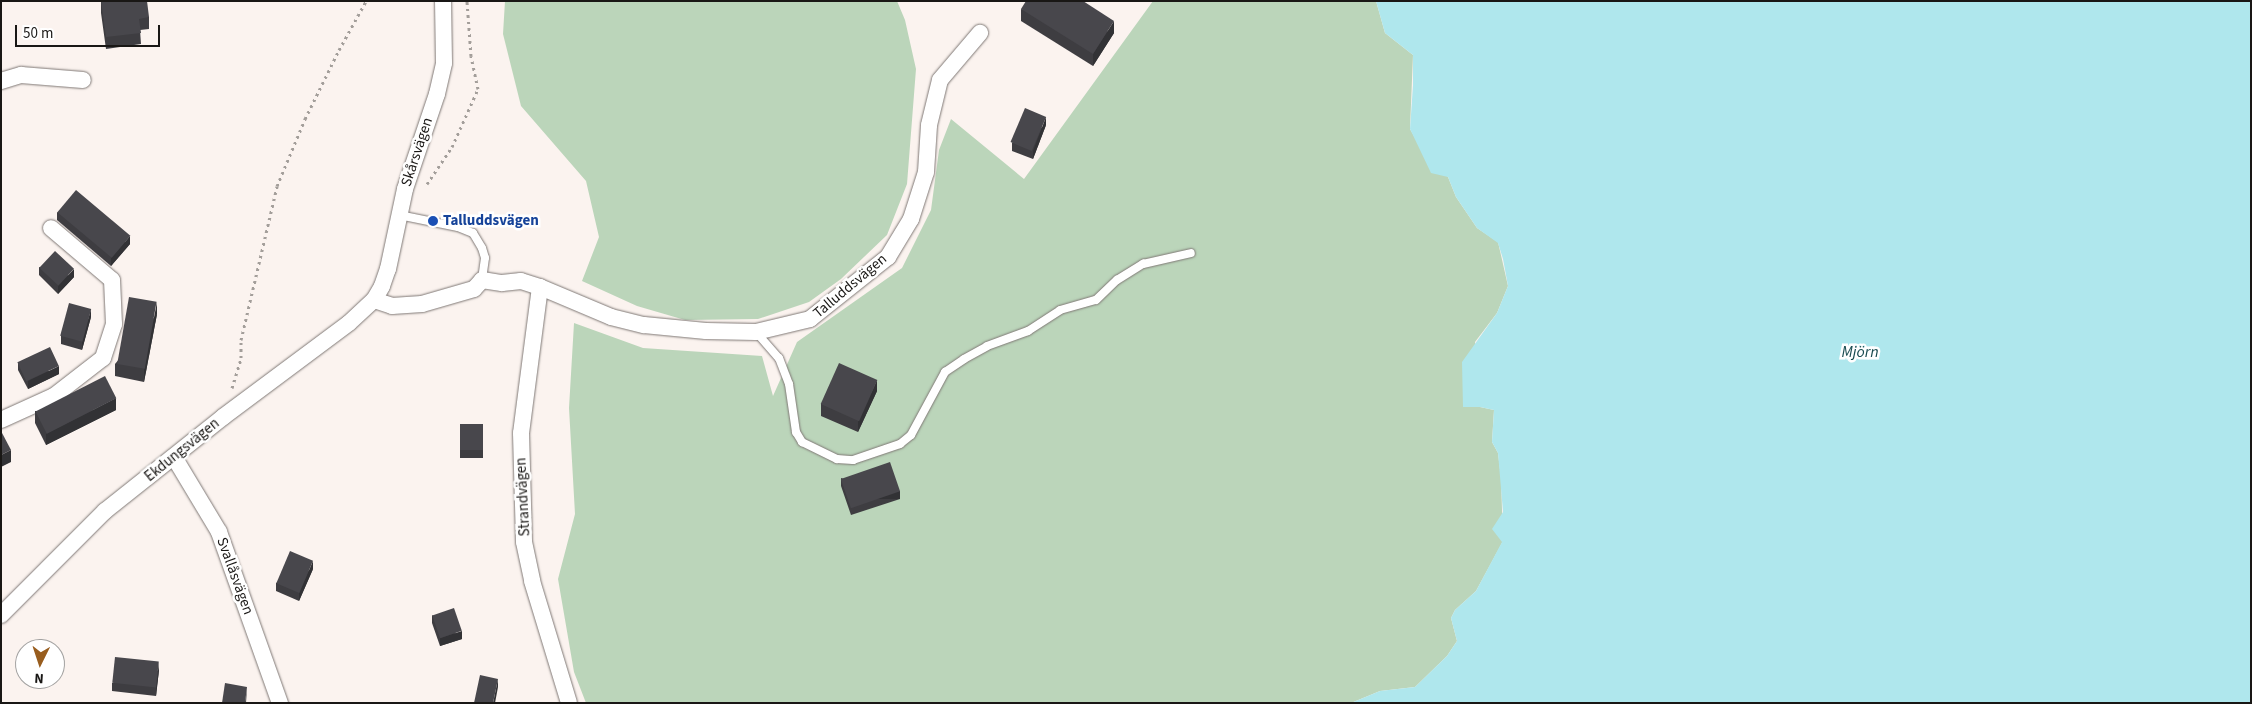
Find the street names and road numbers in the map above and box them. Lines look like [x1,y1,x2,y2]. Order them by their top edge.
street label: Skårsvägen [397,115,437,189]
street label: Talluddsvägen [810,250,890,322]
street label: Ekdungsvägen [141,414,223,486]
street label: Strandvägen [512,457,534,537]
street label: Svallåsvägen [213,535,257,617]

